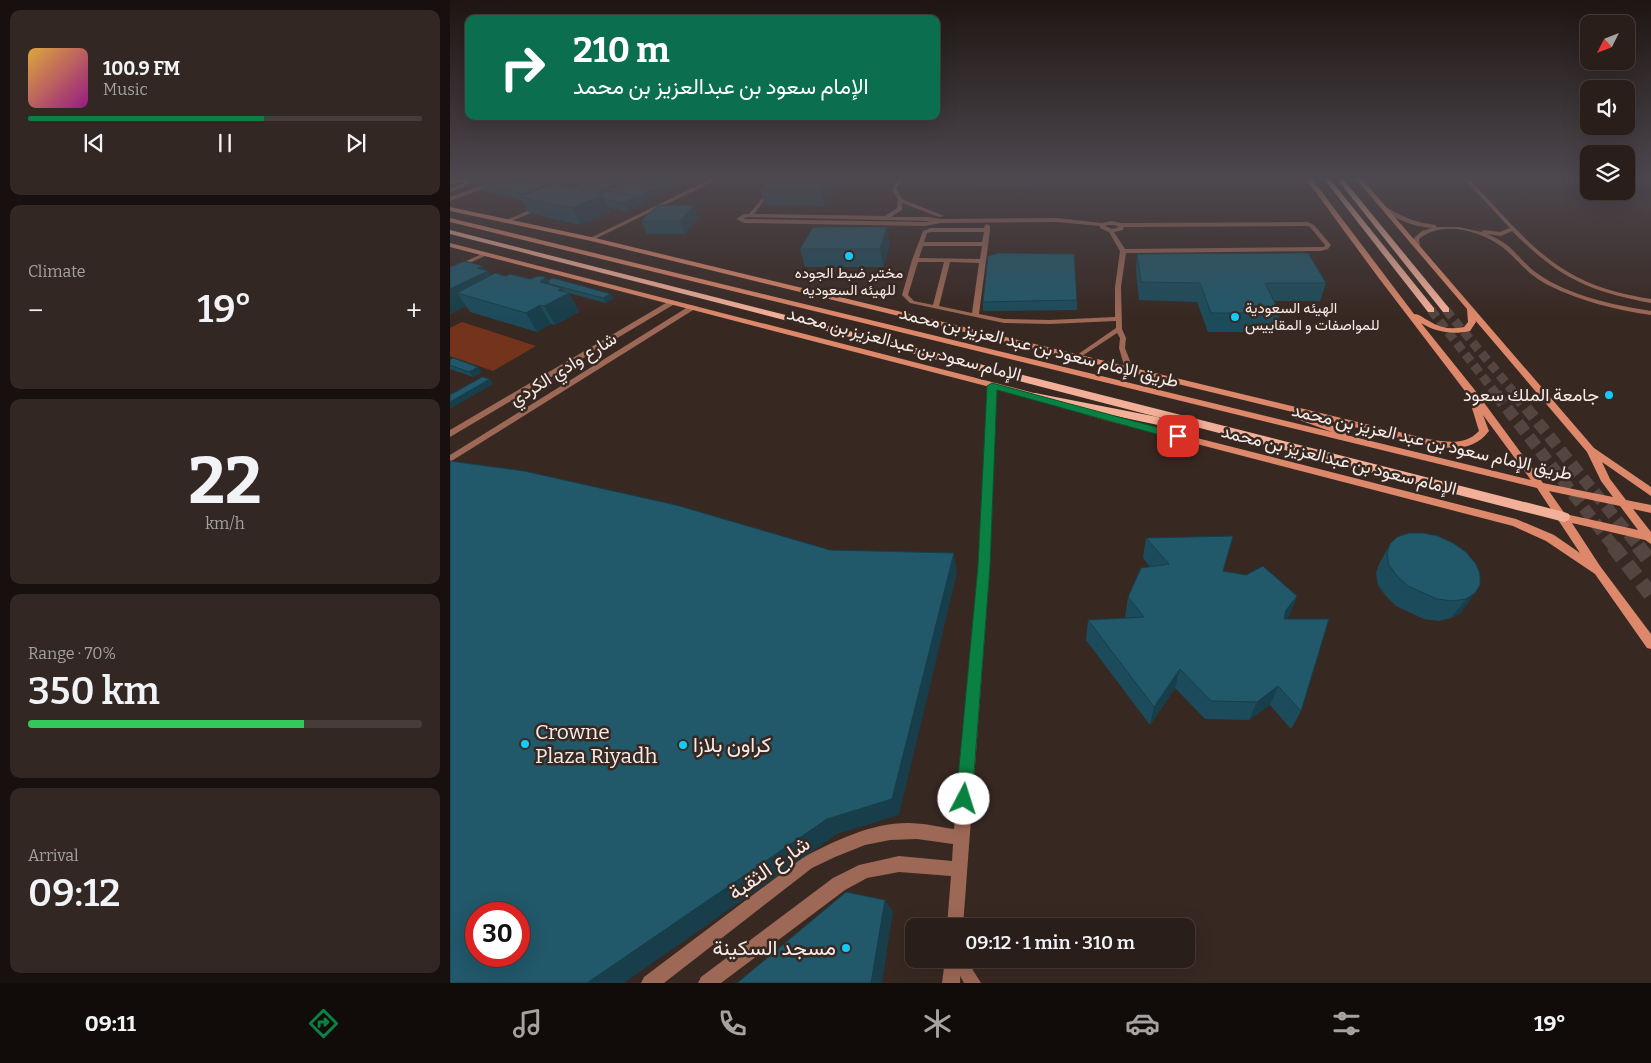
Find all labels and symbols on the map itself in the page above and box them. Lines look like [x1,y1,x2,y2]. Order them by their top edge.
north arrow [1580,15,1635,70]
marker: مختبر ضبط الجوده للهيئه السعوديه [843,250,855,262]
place label: مختبر ضبط الجوده للهيئه السعوديه [795,264,903,299]
place label: الهيئه السعودية للمواصفات و المقاييس [1245,299,1380,335]
street label: الإمام سعود بن عبدالعزيز بن محمد [784,302,1024,387]
street label: طريق الإمام سعود بن عبد العزيز بن محمد [897,302,1181,393]
marker: الهيئه السعودية للمواصفات و المقاييس [1229,311,1241,323]
street label: شارع وادي الكردي [505,327,623,414]
place label: جامعة الملك سعود [1463,384,1599,406]
marker: جامعة الملك سعود [1603,389,1615,401]
street label: طريق الإمام سعود بن عبد العزيز بن محمد [1289,399,1574,486]
pin [1157,415,1199,457]
street label: الإمام سعود بن عبدالعزيز بن محمد [1219,420,1459,501]
place label: Crowne Plaza Riyadh [535,719,657,769]
place label: كراون بلازا [693,732,771,758]
marker: Crowne Plaza Riyadh [519,738,531,750]
marker: كراون بلازا [677,739,689,751]
position arrow [937,772,989,824]
street label: شارع الثقبة [723,830,816,906]
speed limit sign: 30 [465,902,530,967]
place label: مسجد السكينة [712,935,836,961]
marker: مسجد السكينة [840,942,852,954]

